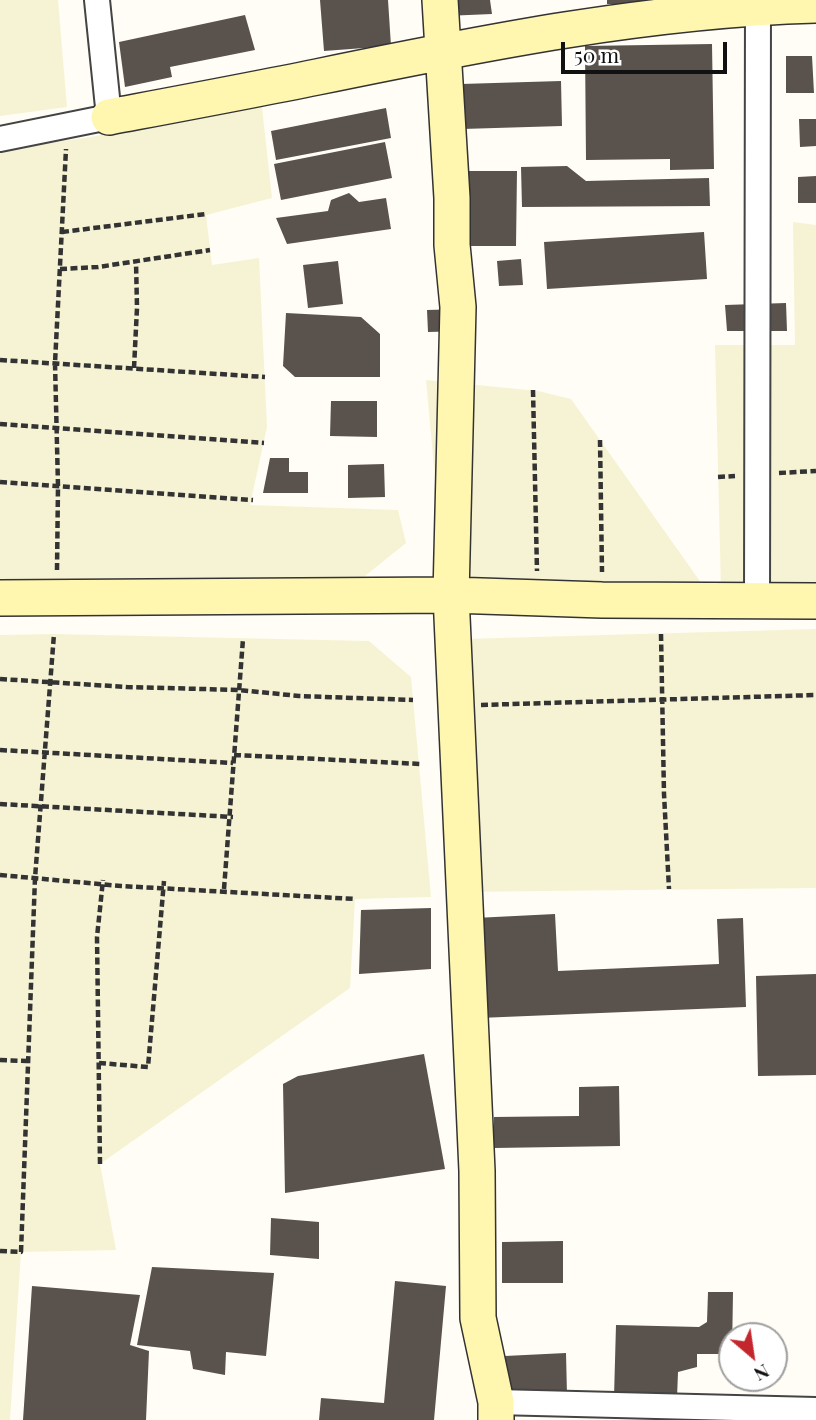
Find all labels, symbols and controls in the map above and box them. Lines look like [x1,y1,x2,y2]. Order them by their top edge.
scale bar [564,28,730,72]
text: 50 m [574,40,619,68]
north arrow [718,1322,788,1392]
text: N [750,1359,775,1388]

